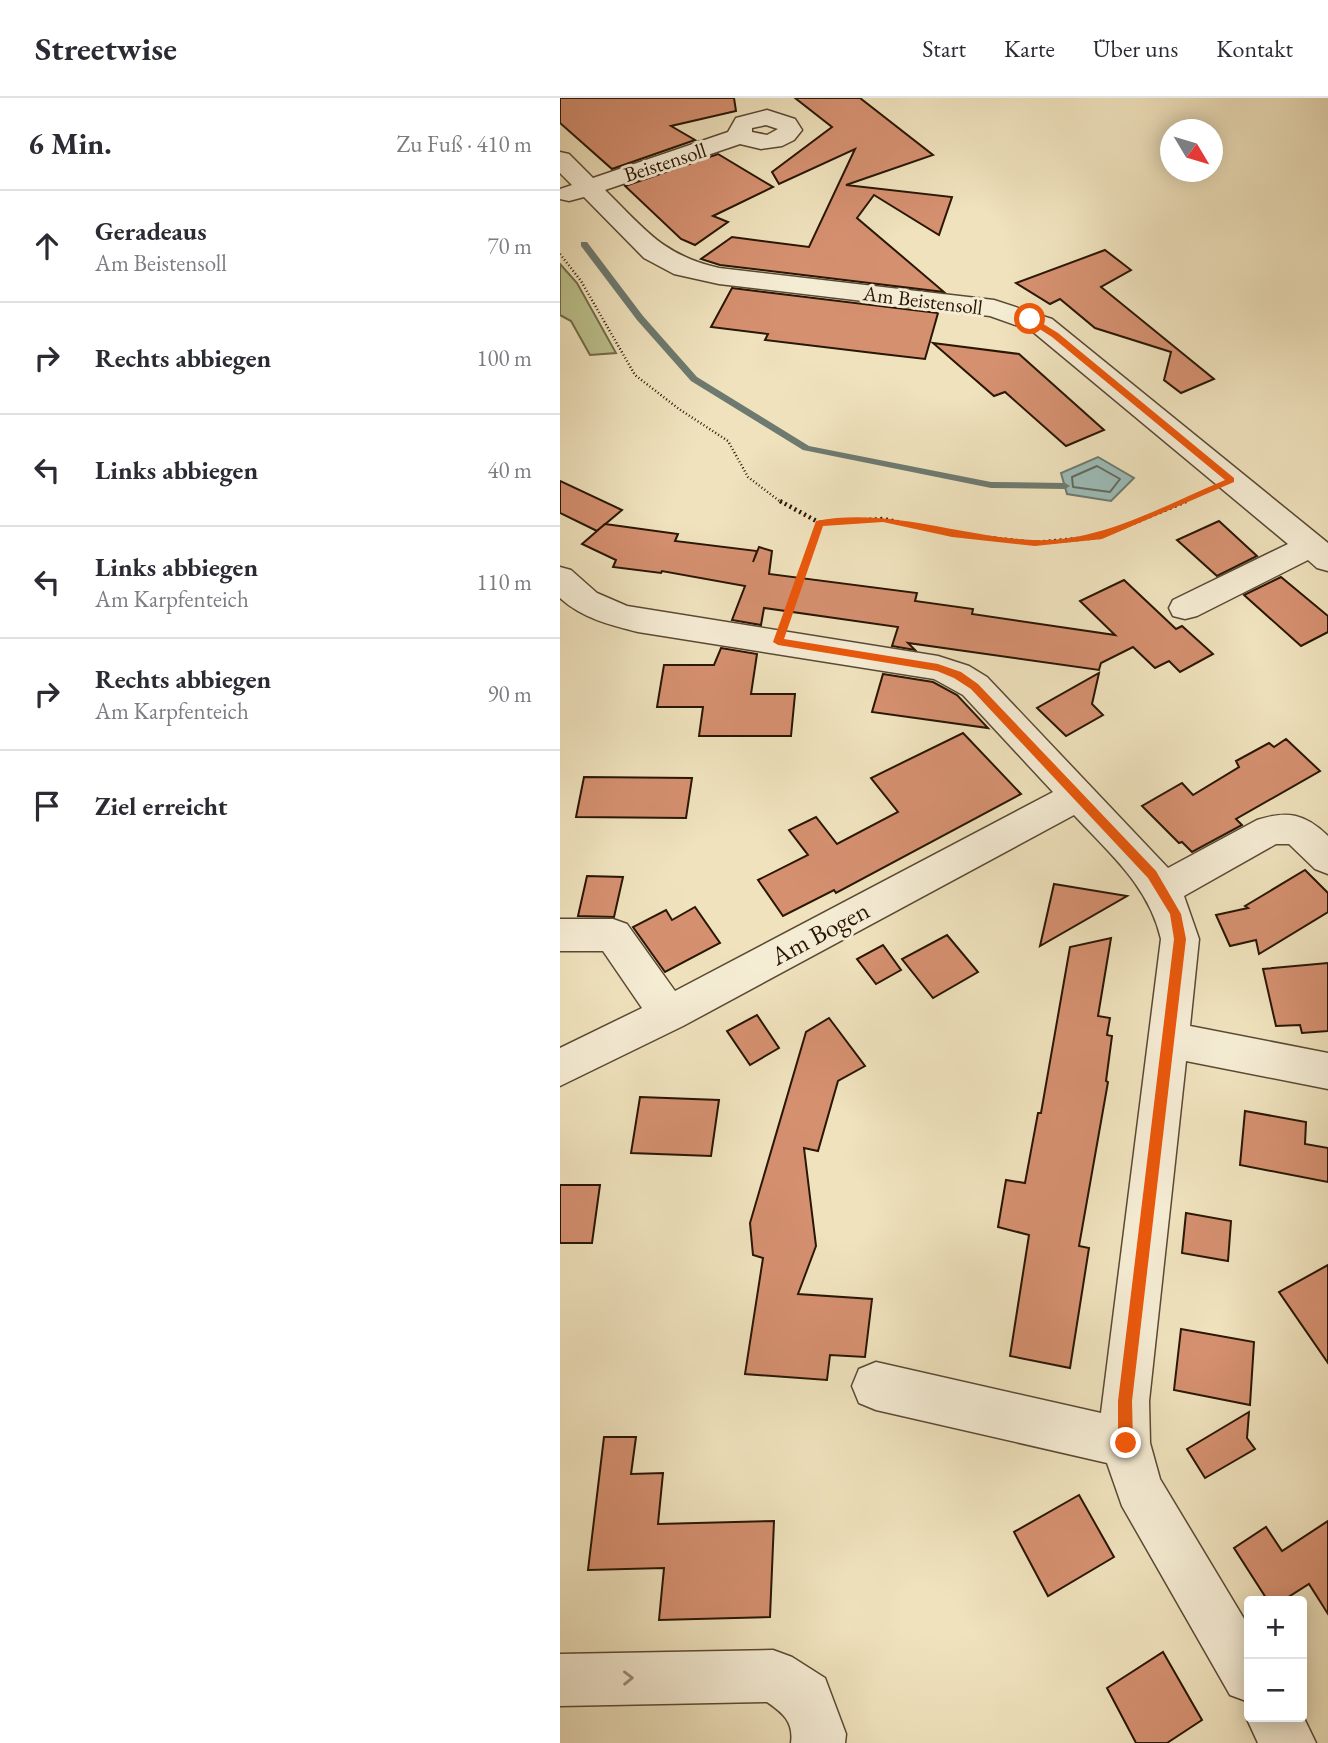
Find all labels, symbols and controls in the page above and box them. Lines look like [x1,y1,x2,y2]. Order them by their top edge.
text: Streetwise [35,27,177,70]
text: Start [922,33,966,64]
text: Karte [1004,33,1055,64]
text: Über uns [1093,33,1178,64]
text: Kontakt [1216,33,1293,64]
north arrow [1160,119,1223,182]
text: 6 Min. [28,124,112,163]
text: Zu Fuß · 410 m [397,129,532,159]
street label: Beistensoll [620,136,710,188]
text: Geradeaus [95,214,207,248]
icon: ahead [28,227,66,265]
text: 70 m [487,231,532,261]
text: Am Beistensoll [95,248,227,278]
street label: Am Beistensoll [861,279,984,321]
route start [1014,303,1045,334]
icon: right [28,339,66,377]
text: Rechts abbiegen [95,341,271,375]
text: 100 m [476,343,532,373]
icon: left [28,451,66,489]
text: Links abbiegen [95,453,258,487]
text: 40 m [487,455,532,485]
text: Links abbiegen [95,550,258,584]
icon: left [28,563,66,601]
text: 110 m [476,567,532,597]
text: Am Karpfenteich [95,584,249,614]
text: Rechts abbiegen [95,662,271,696]
icon: right [28,675,66,713]
text: 90 m [487,679,532,709]
text: Am Karpfenteich [95,696,249,726]
icon: arrive [28,787,66,825]
text: Ziel erreicht [95,789,227,823]
street label: Am Bogen [764,893,875,974]
route end [1110,1427,1141,1458]
map controls [1244,1596,1307,1722]
button: + [1244,1596,1307,1659]
button: − [1244,1659,1307,1722]
one-way arrow [623,1671,634,1686]

